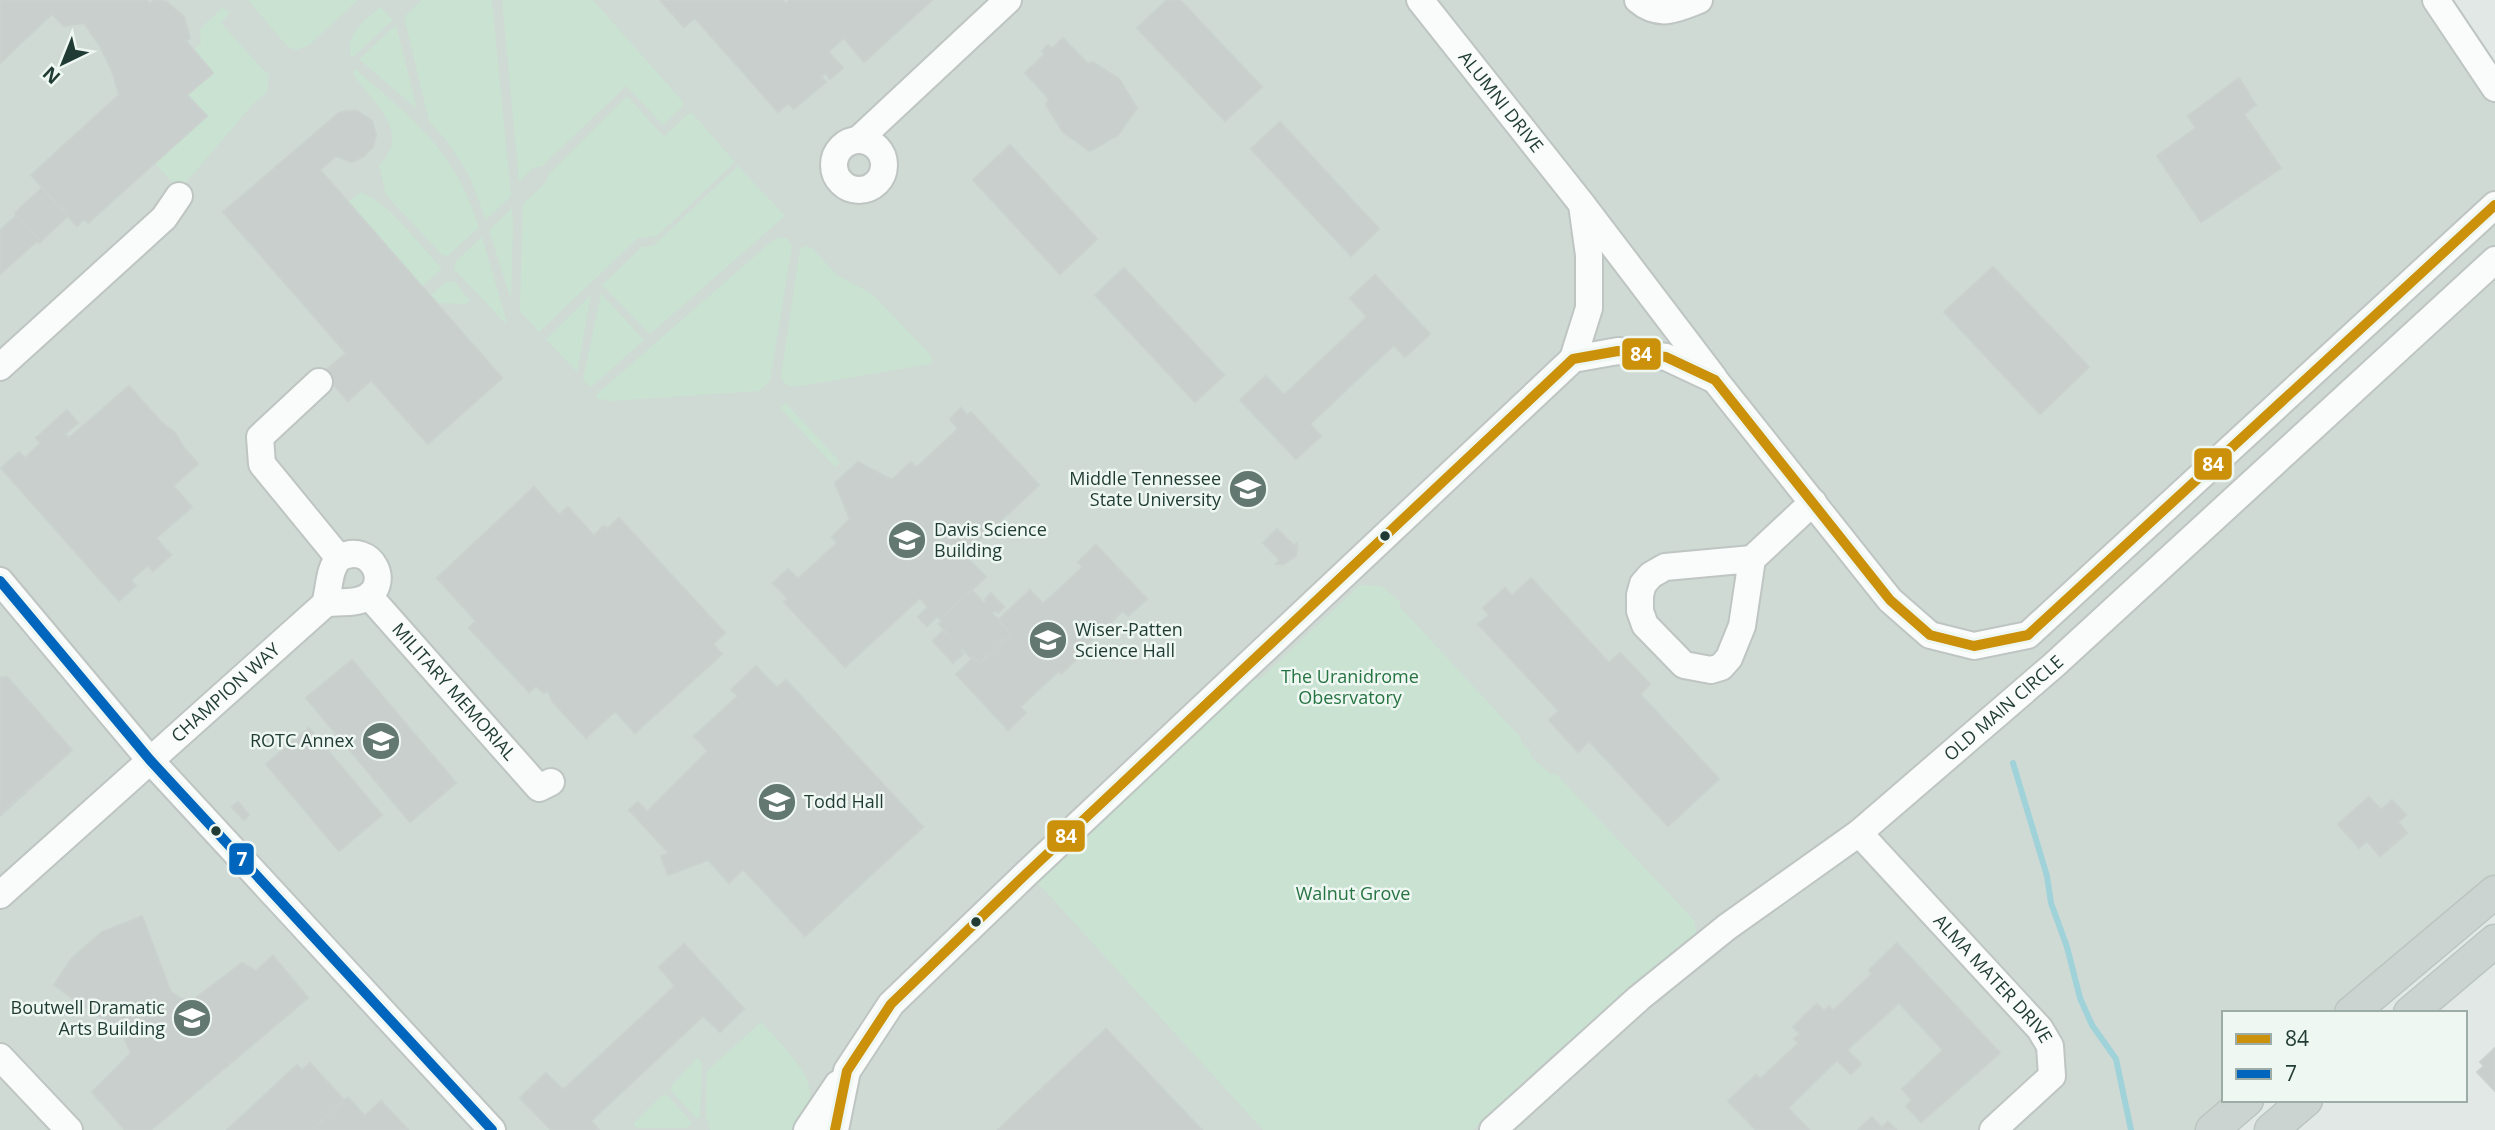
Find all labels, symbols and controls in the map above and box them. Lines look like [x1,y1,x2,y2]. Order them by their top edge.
north arrow [28,28,98,98]
street label: ALUMNI DRIVE [1454,45,1549,157]
text: N [37,61,66,90]
line badge: 84 [1621,337,1662,371]
text: 84 [1630,341,1652,367]
line badge: 84 [2193,447,2233,481]
text: 84 [2202,451,2224,477]
place label: Middle Tennessee State University [1069,466,1222,511]
school or university icon: Middle Tennessee State University [1227,468,1269,510]
place label: Davis Science Building [934,517,1047,562]
school or university icon: Davis Science Building [886,519,928,561]
unlabelled marker [1378,529,1392,543]
street label: MILITARY MEMORIAL [387,617,522,765]
place label: Wiser-Patten Science Hall [1075,617,1183,662]
school or university icon: Wiser-Patten Science Hall [1027,619,1069,661]
street label: CHAMPION WAY [165,636,285,747]
street label: OLD MAIN CIRCLE [1938,649,2068,766]
park label: The Uranidrome Obesrvatory [1281,664,1419,709]
school or university icon: ROTC Annex [360,720,402,762]
place label: ROTC Annex [250,728,355,752]
school or university icon: Todd Hall [756,781,798,823]
place label: Todd Hall [804,789,884,813]
line badge: 84 [1046,819,1086,853]
text: 84 [1055,823,1077,849]
unlabelled marker [209,824,223,838]
line badge: 7 [228,842,255,876]
text: 7 [237,846,248,872]
park label: Walnut Grove [1296,881,1410,905]
street label: ALMA MATER DRIVE [1929,909,2059,1047]
unlabelled marker [969,915,983,929]
place label: Boutwell Dramatic Arts Building [11,995,165,1040]
school or university icon: Boutwell Dramatic Arts Building [171,997,213,1039]
legend [2222,1011,2467,1102]
text: 84 [2285,1024,2309,1052]
text: 7 [2285,1059,2297,1087]

